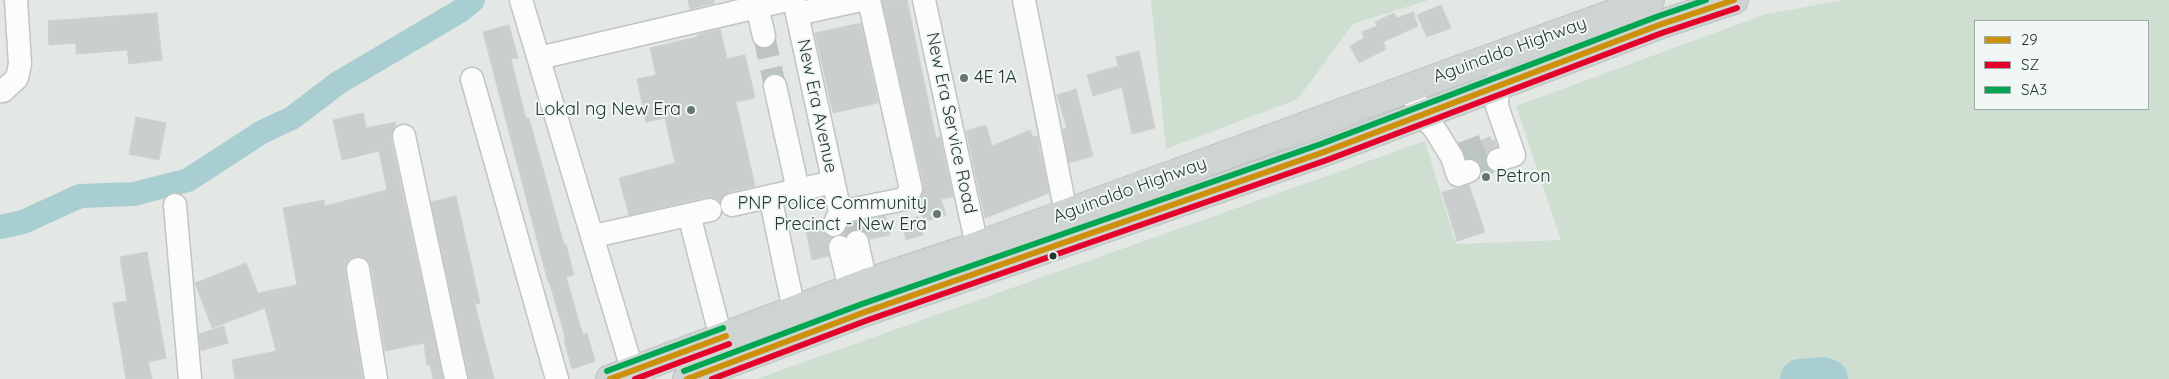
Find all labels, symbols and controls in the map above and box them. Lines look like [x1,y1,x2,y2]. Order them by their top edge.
street label: Aguinaldo Highway [1430,12,1590,88]
legend [1974,20,2149,110]
street label: New Era Service Road [921,30,981,216]
text: 29 [2021,30,2038,49]
street label: New Era Avenue [792,37,842,175]
text: SZ [2021,55,2039,74]
place label: 4E 1A [974,67,1017,89]
marker: 4E 1A [958,72,970,84]
text: SA3 [2021,80,2047,99]
place label: Lokal ng New Era [535,99,681,121]
marker: Lokal ng New Era [685,104,697,116]
street label: Aguinaldo Highway [1050,152,1210,228]
place label: Petron [1496,166,1551,188]
marker: Petron [1480,171,1492,183]
place label: PNP Police Community Precinct - New Era [737,193,927,235]
marker: PNP Police Community Precinct - New Era [931,208,943,220]
unlabelled marker [1048,251,1058,261]

